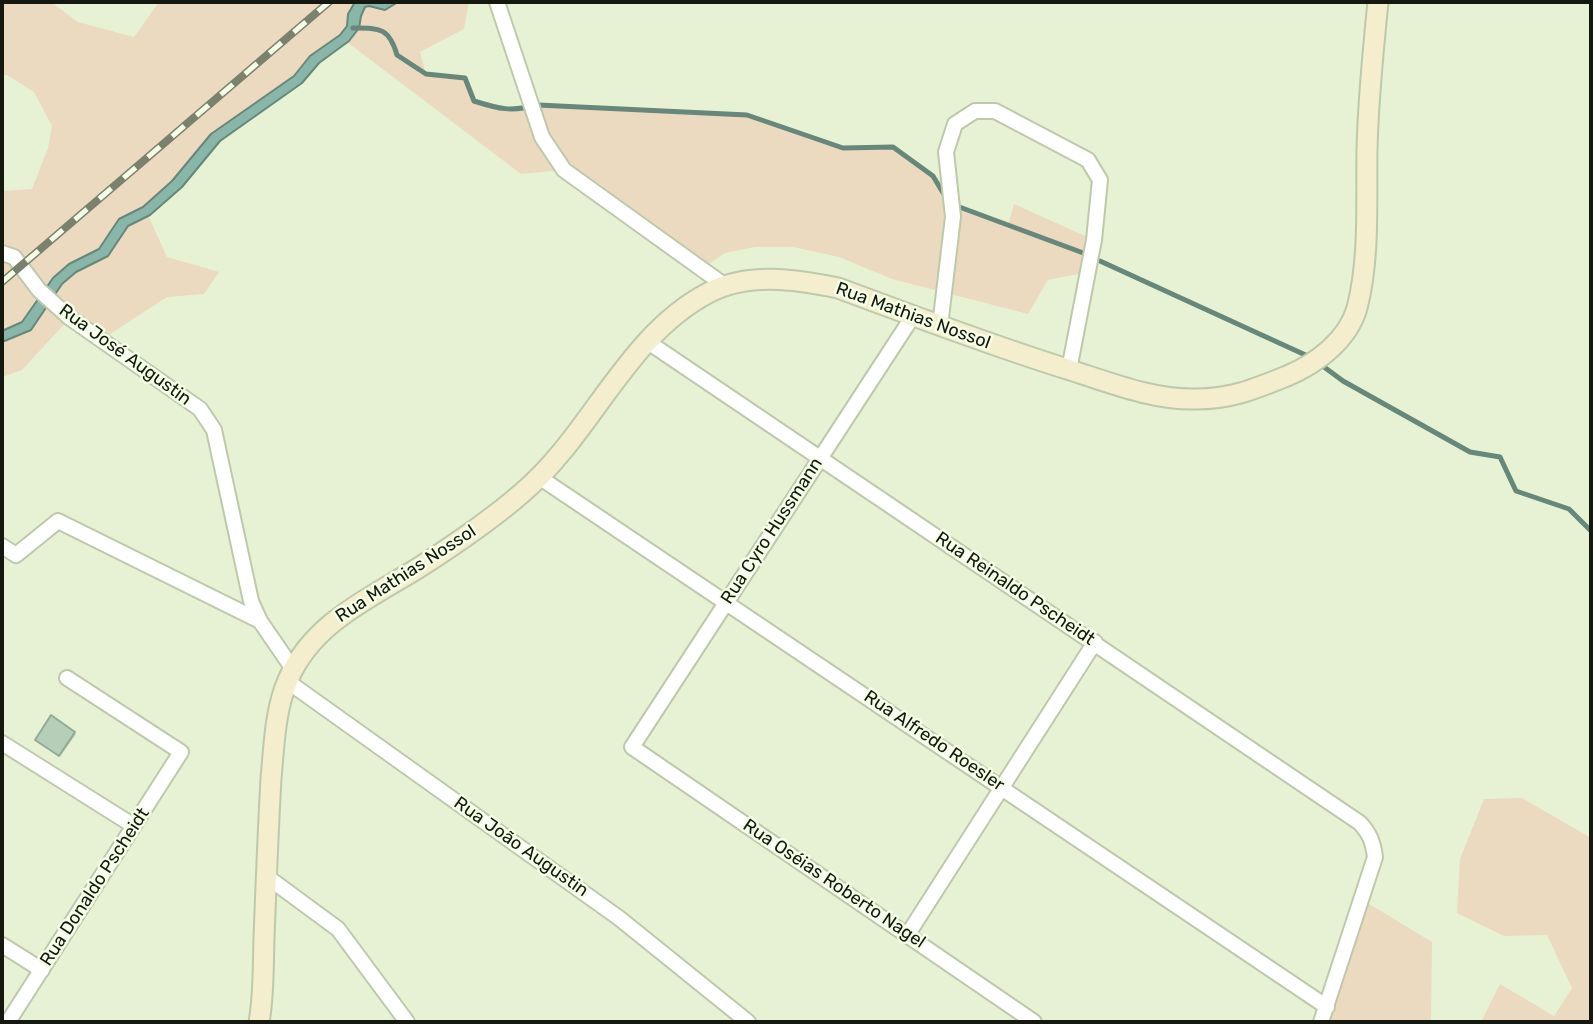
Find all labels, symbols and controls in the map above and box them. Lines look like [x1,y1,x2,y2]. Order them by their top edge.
street label: Rua Mathias Nossol [833,278,993,354]
street label: Rua José Augustin [55,300,195,410]
street label: Rua Cyro Hussmann [717,454,827,608]
street label: Rua Mathias Nossol [332,521,480,627]
street label: Rua Reinaldo Pscheidt [931,528,1099,650]
street label: Rua Alfredo Roesler [860,686,1008,796]
street label: Rua João Augustin [450,792,592,902]
street label: Rua Donaldo Pscheidt [36,804,154,970]
street label: Rua Oséias Roberto Nagel [739,815,929,953]

